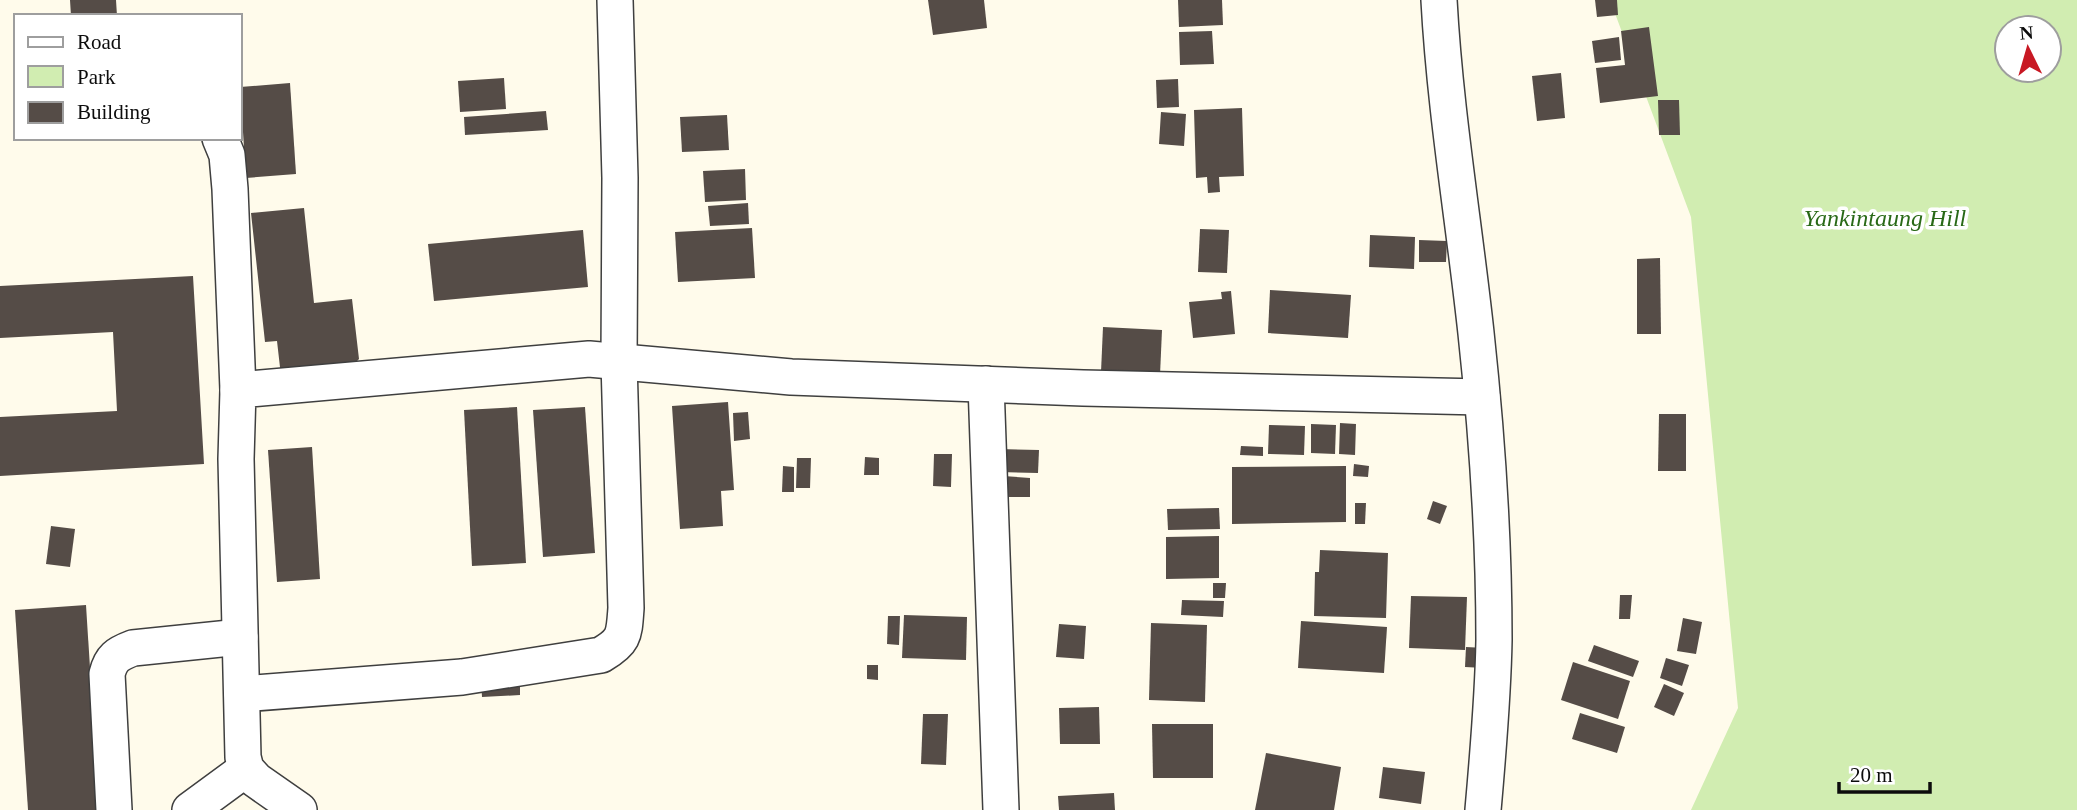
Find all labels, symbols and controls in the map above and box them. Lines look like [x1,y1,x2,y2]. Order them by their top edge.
legend [14,14,242,140]
north arrow [1993,14,2063,84]
text: N [2019,21,2035,44]
text: Road [77,30,122,54]
text: Park [77,65,116,89]
text: Building [77,100,151,124]
park label: Yankintaung Hill [1804,205,1967,231]
scale bar [1839,750,1930,794]
text: 20 m [1850,763,1893,787]

